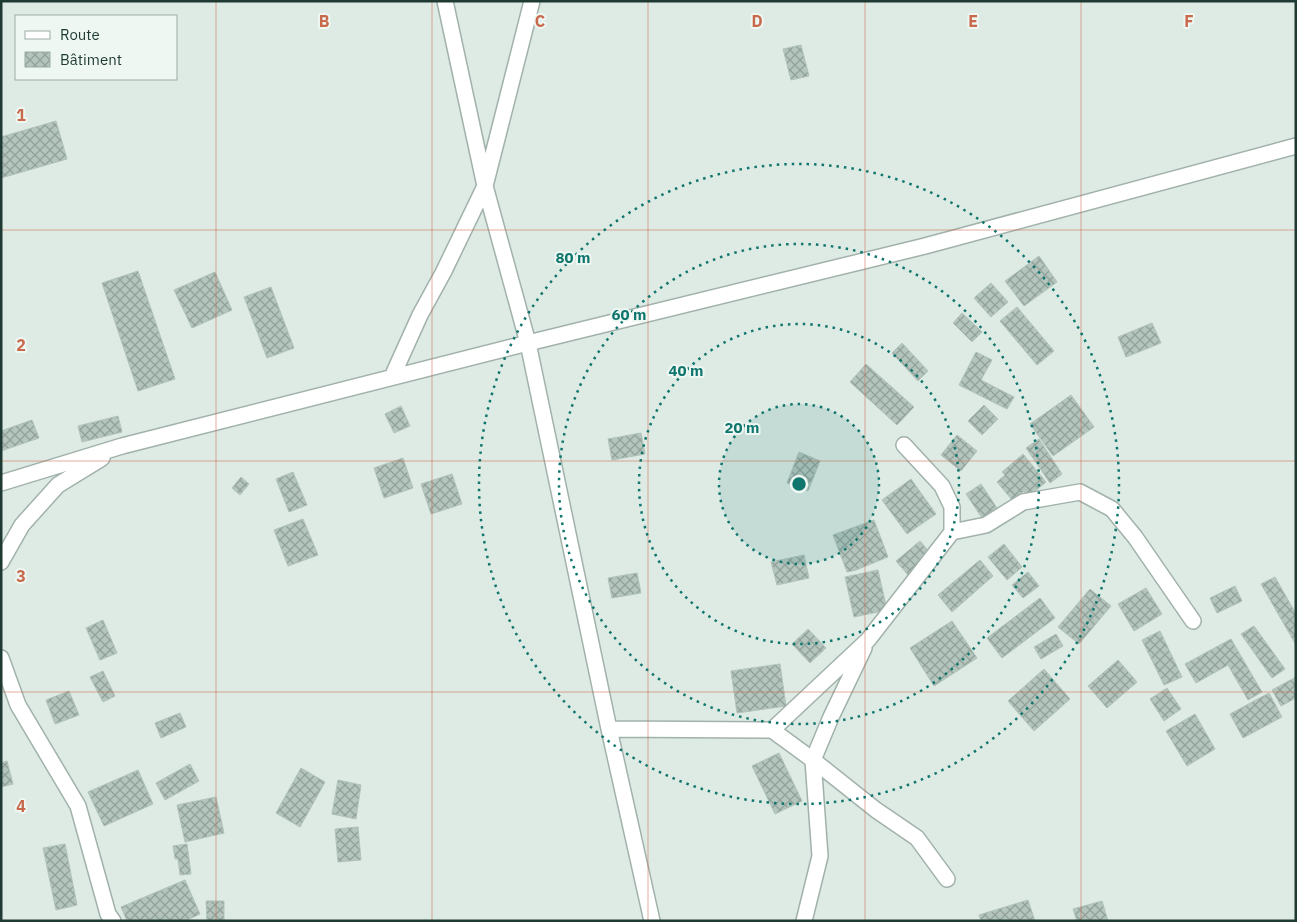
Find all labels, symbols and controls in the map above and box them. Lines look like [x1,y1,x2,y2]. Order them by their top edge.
text: B [319,11,330,31]
text: C [535,11,545,31]
text: D [751,11,763,31]
text: E [968,11,978,31]
text: F [1184,11,1194,31]
legend [15,15,178,80]
text: Route [60,25,100,44]
text: Bâtiment [60,50,122,69]
text: 1 [16,105,26,125]
text: 80 m [556,248,590,267]
text: 60 m [612,305,646,324]
text: 2 [16,335,26,355]
text: 40 m [669,361,703,380]
text: 20 m [725,418,759,437]
centre of rings [790,475,808,493]
text: 3 [16,566,26,586]
text: 4 [16,796,26,816]

